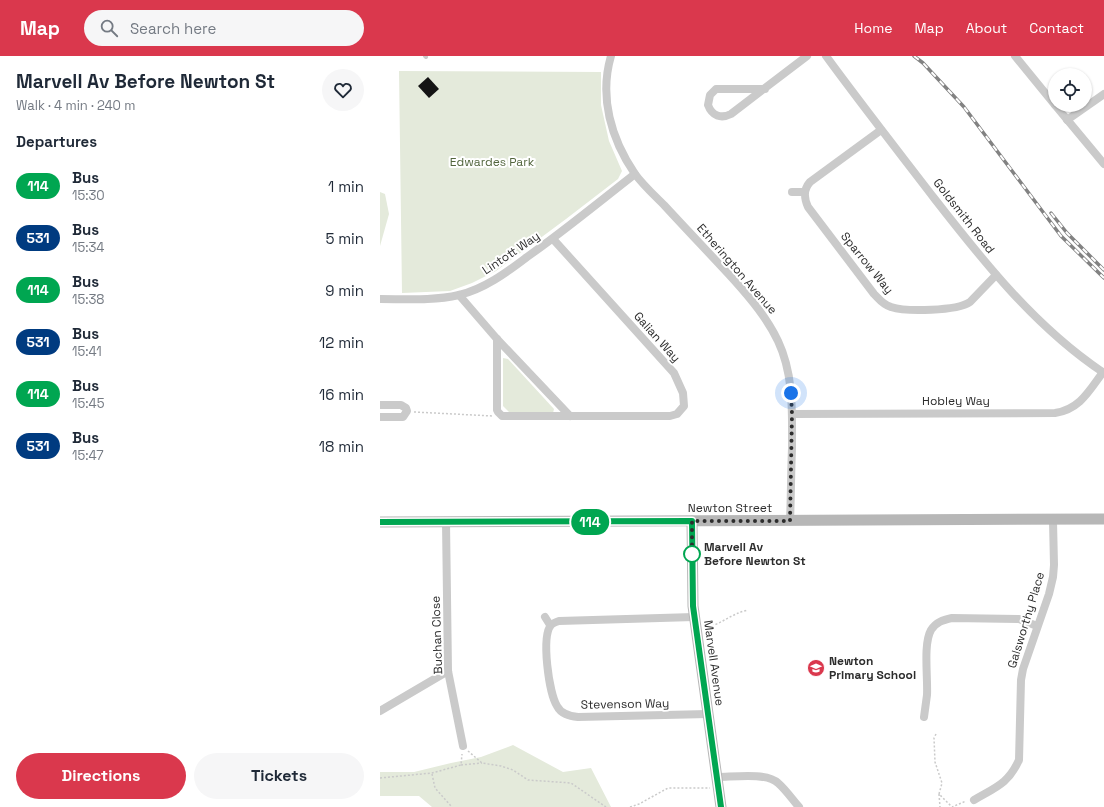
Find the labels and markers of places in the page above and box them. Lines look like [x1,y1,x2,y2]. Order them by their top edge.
place label: Marvell Av Before Newton St [704,539,806,569]
marker: Marvell Av Before Newton St [683,545,701,563]
place label: Newton Primary School [829,653,916,683]
school or university icon: Newton Primary School [806,658,826,678]

